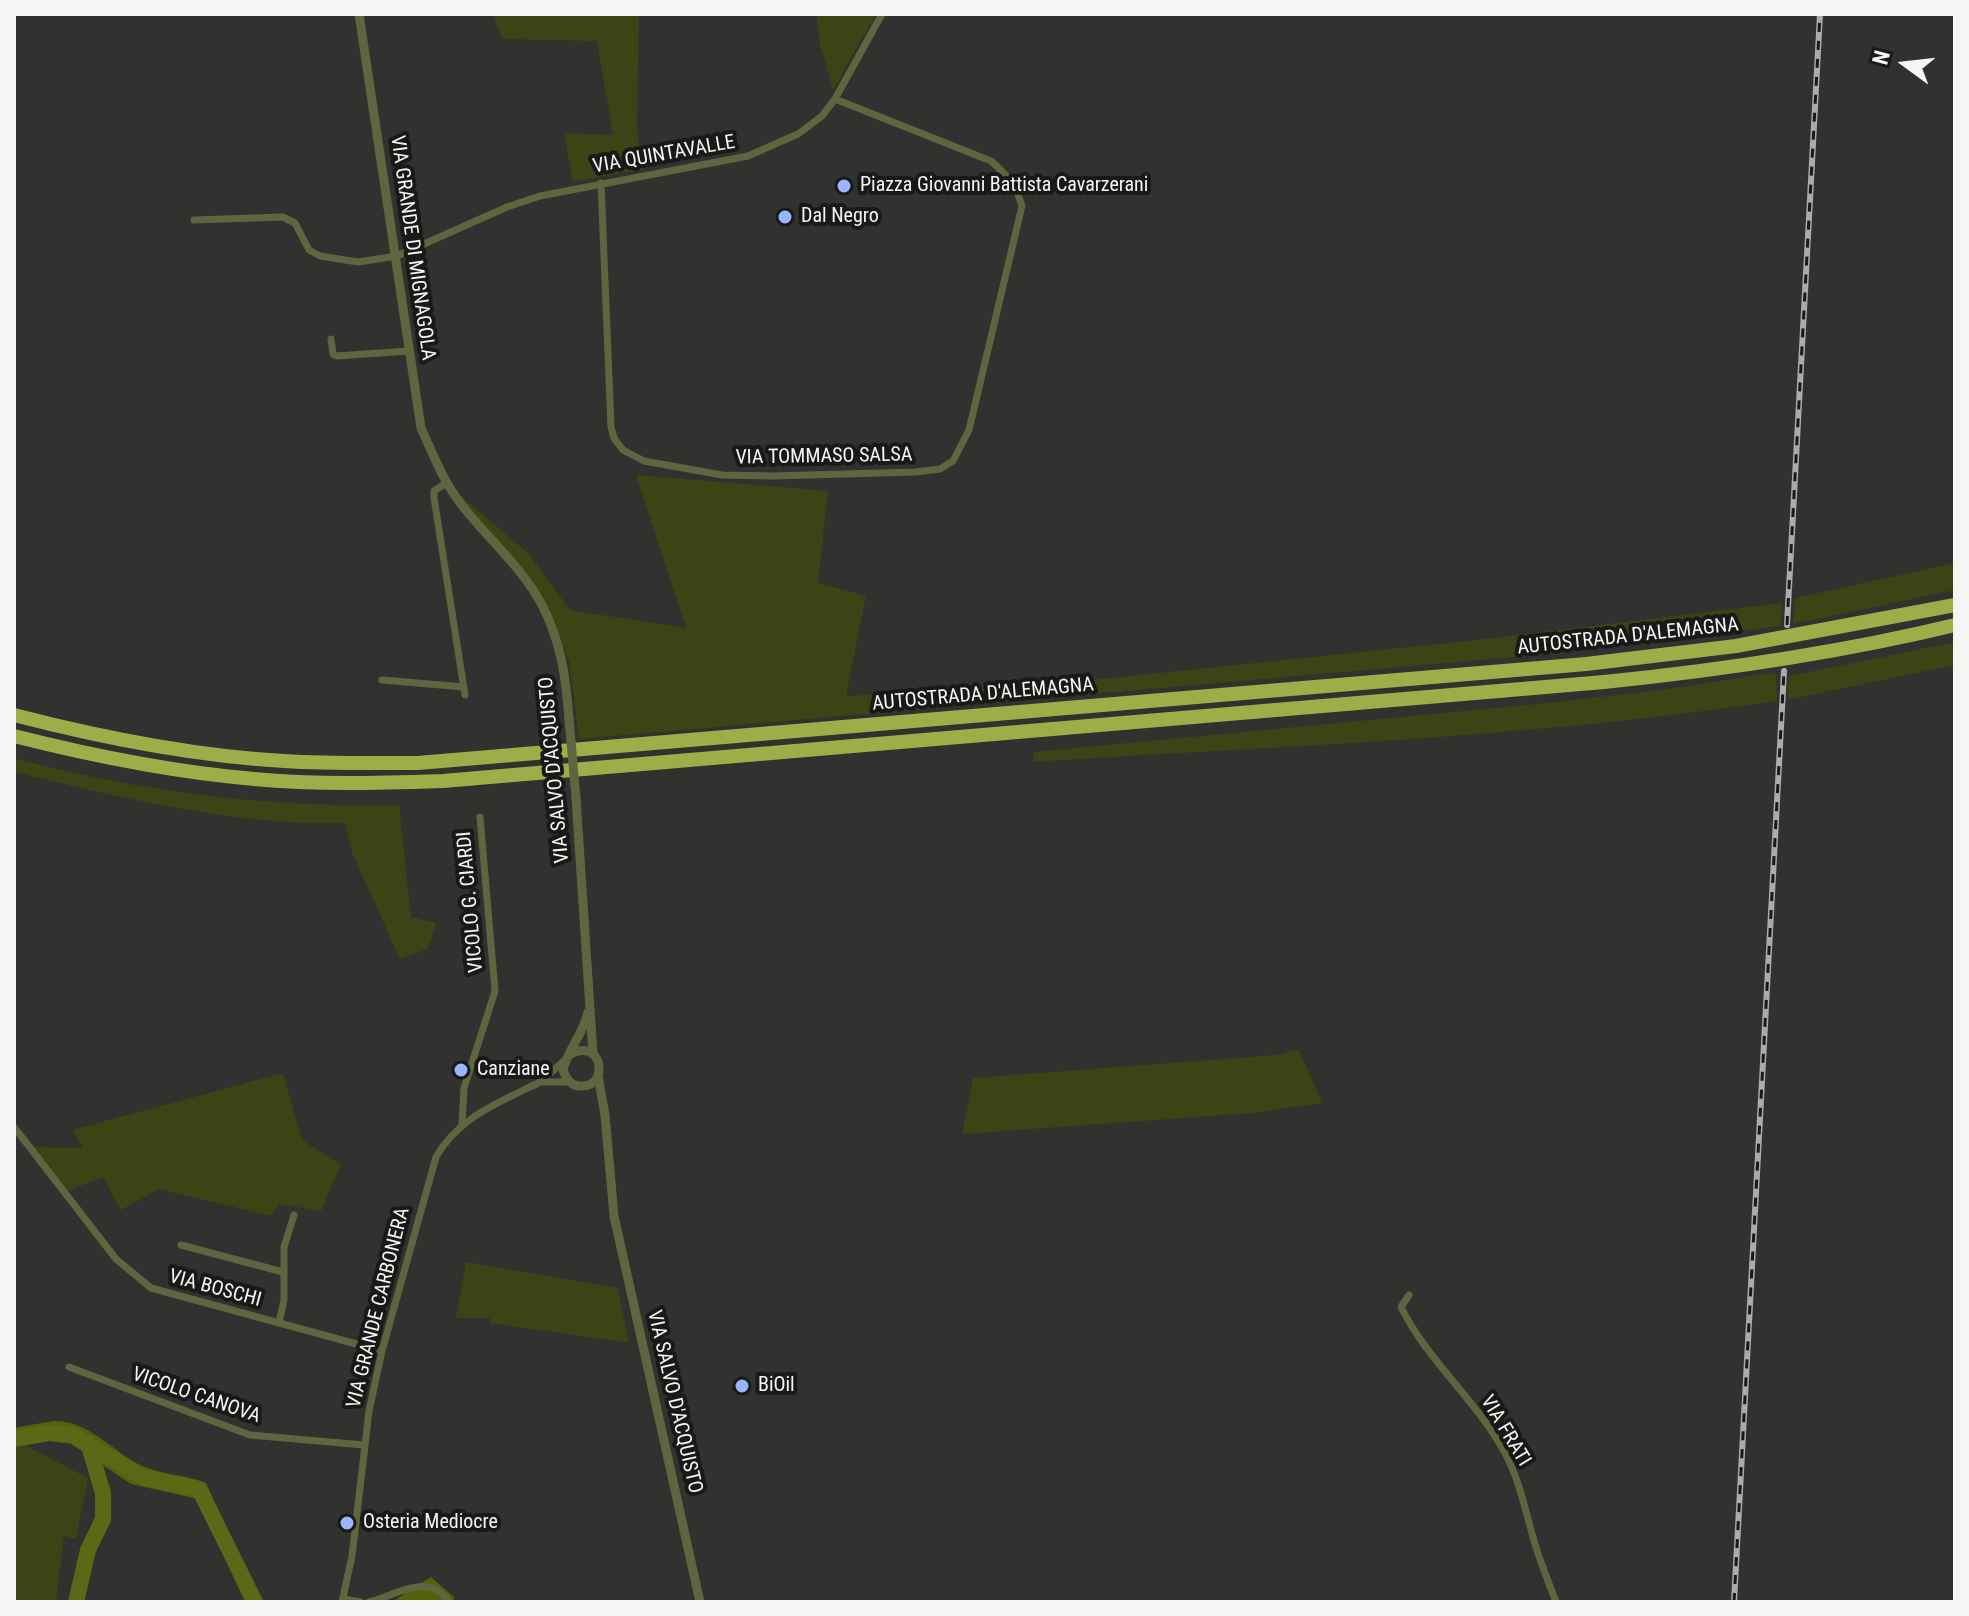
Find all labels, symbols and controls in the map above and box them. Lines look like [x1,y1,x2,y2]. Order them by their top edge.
north arrow [1865,24,1945,104]
text: N [1868,48,1895,67]
street label: VIA QUINTAVALLE [591,131,737,179]
street label: VIA GRANDE DI MIGNAGOLA [384,134,440,362]
place label: Piazza Giovanni Battista Cavarzerani [860,174,1148,198]
marker: Piazza Giovanni Battista Cavarzerani [835,177,853,195]
place label: Dal Negro [801,205,879,229]
marker: Dal Negro [776,208,794,226]
street label: VIA TOMMASO SALSA [735,443,913,471]
street label: AUTOSTRADA D'ALEMAGNA [1516,613,1740,661]
street label: AUTOSTRADA D'ALEMAGNA [871,673,1095,717]
street label: VIA SALVO D'ACQUISTO [535,676,575,864]
street label: VICOLO G. CIARDI [453,830,489,974]
place label: Canziane [477,1058,550,1082]
marker: Canziane [452,1061,470,1079]
street label: VIA GRANDE CARBONERA [342,1205,416,1411]
street label: VIA BOSCHI [166,1265,264,1313]
street label: VIA SALVO D'ACQUISTO [641,1308,707,1496]
street label: VICOLO CANOVA [129,1363,263,1429]
place label: BiOil [758,1374,795,1398]
marker: BiOil [733,1377,751,1395]
street label: VIA FRATI [1475,1391,1535,1471]
place label: Osteria Mediocre [363,1511,498,1535]
marker: Osteria Mediocre [338,1514,356,1532]

